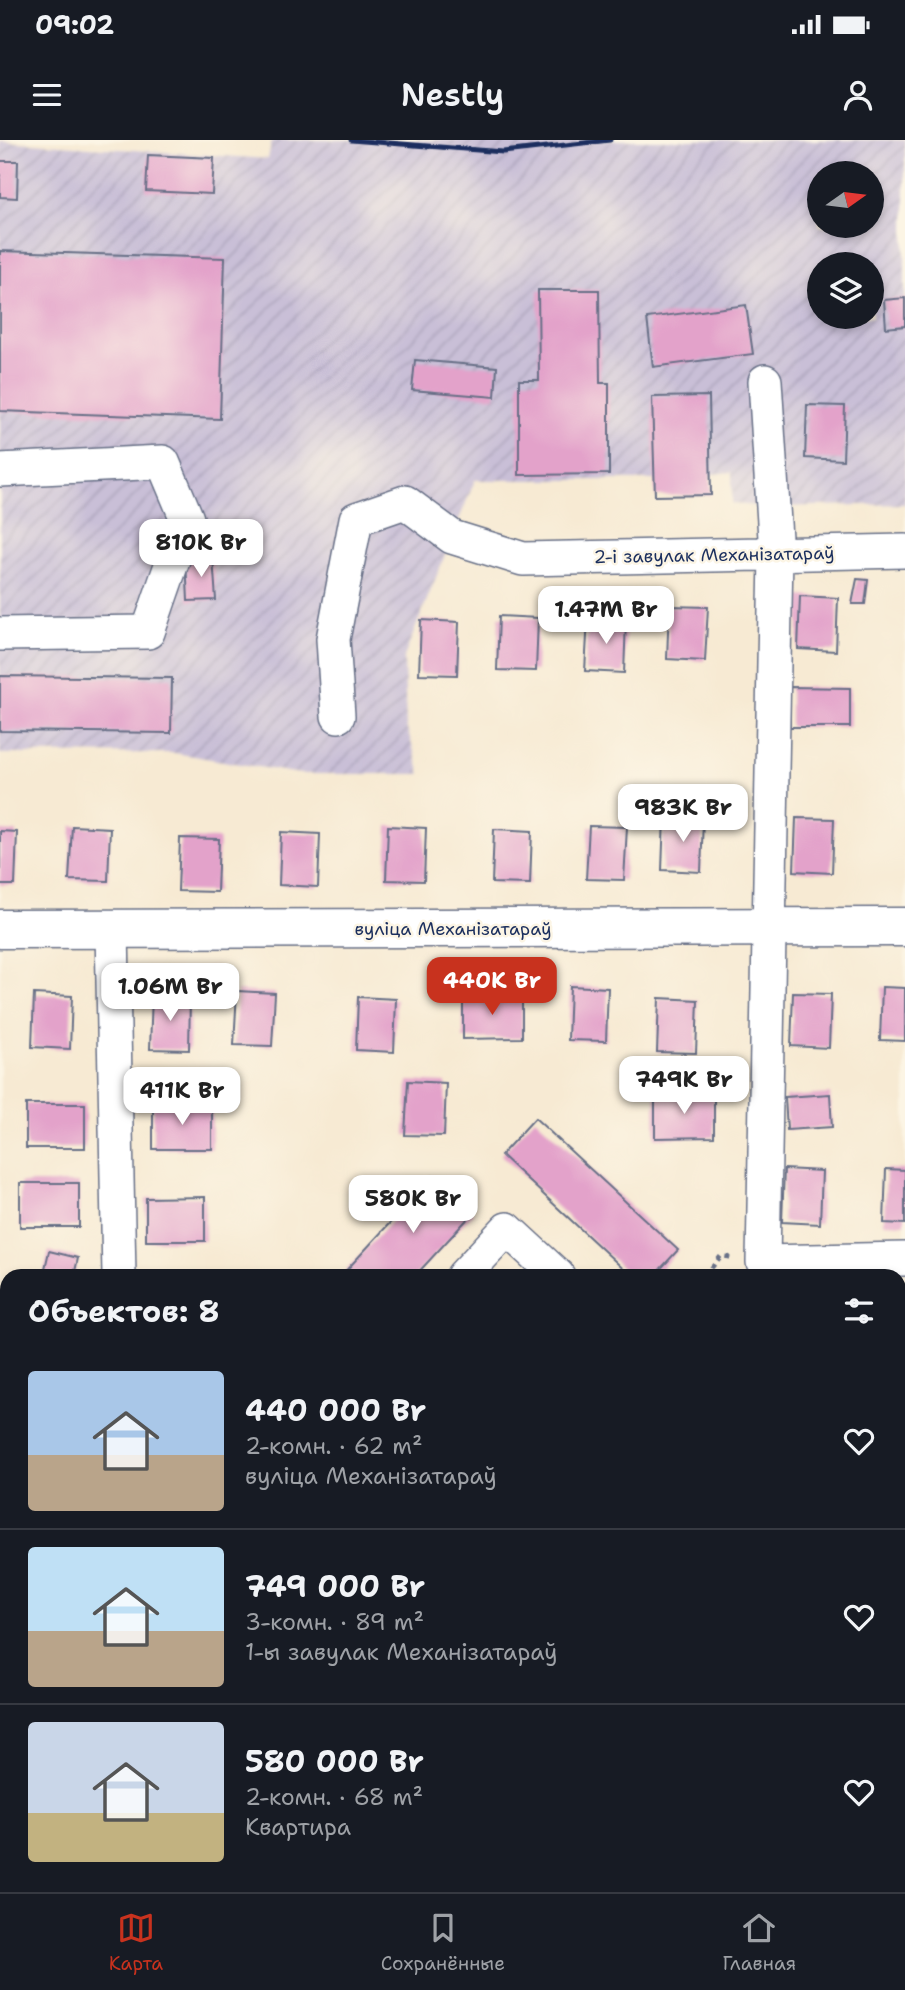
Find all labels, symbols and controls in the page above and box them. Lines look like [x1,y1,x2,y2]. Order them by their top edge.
text: 09:02 [35,7,114,42]
text: Nestly [401,73,504,116]
icon: menu [28,76,66,114]
icon: person [839,76,877,114]
north arrow [807,161,884,238]
map controls [807,161,884,329]
button: layers [807,252,884,329]
pin: 810K Br [136,520,266,579]
text: 810K Br [155,527,247,557]
street label: 2-і завулак Механізатараў [593,541,835,569]
pin: 1.47M Br [534,587,678,646]
text: 1.47M Br [554,594,658,624]
pin: 983K Br [618,784,748,844]
text: 983K Br [634,792,732,822]
street label: вуліца Механізатараў [354,917,552,941]
pin: 440K Br [427,958,557,1017]
pin: 1.06M Br [98,964,242,1023]
text: 440K Br [443,965,541,995]
text: 1.06M Br [117,971,223,1001]
pin: 749K Br [619,1056,749,1116]
text: 749K Br [635,1064,733,1094]
pin: 411K Br [117,1068,247,1127]
text: 411K Br [139,1075,225,1105]
pin: 580K Br [348,1176,478,1235]
text: 580K Br [365,1183,461,1213]
text: Объектов: 8 [28,1291,220,1332]
icon: filters [840,1292,878,1330]
text: 440 000 Br [245,1390,426,1431]
icon: home [84,1399,168,1483]
icon: heart [840,1422,878,1460]
text: 2-комн. · 62 m² [245,1431,423,1461]
text: вуліца Механізатараў [245,1461,497,1491]
text: 749 000 Br [245,1566,425,1607]
icon: home [84,1575,168,1659]
icon: heart [840,1598,878,1636]
text: 3-комн. · 89 m² [245,1607,424,1637]
text: 1-ы завулак Механізатараў [245,1637,558,1667]
text: 580 000 Br [245,1741,424,1782]
icon: home [84,1750,168,1834]
icon: heart [840,1773,878,1811]
text: 2-комн. · 68 m² [245,1782,423,1812]
text: Квартира [245,1812,351,1842]
tab: Карта [109,1909,163,1976]
tab: Сохранённые [381,1909,505,1976]
tab: Главная [723,1909,796,1976]

